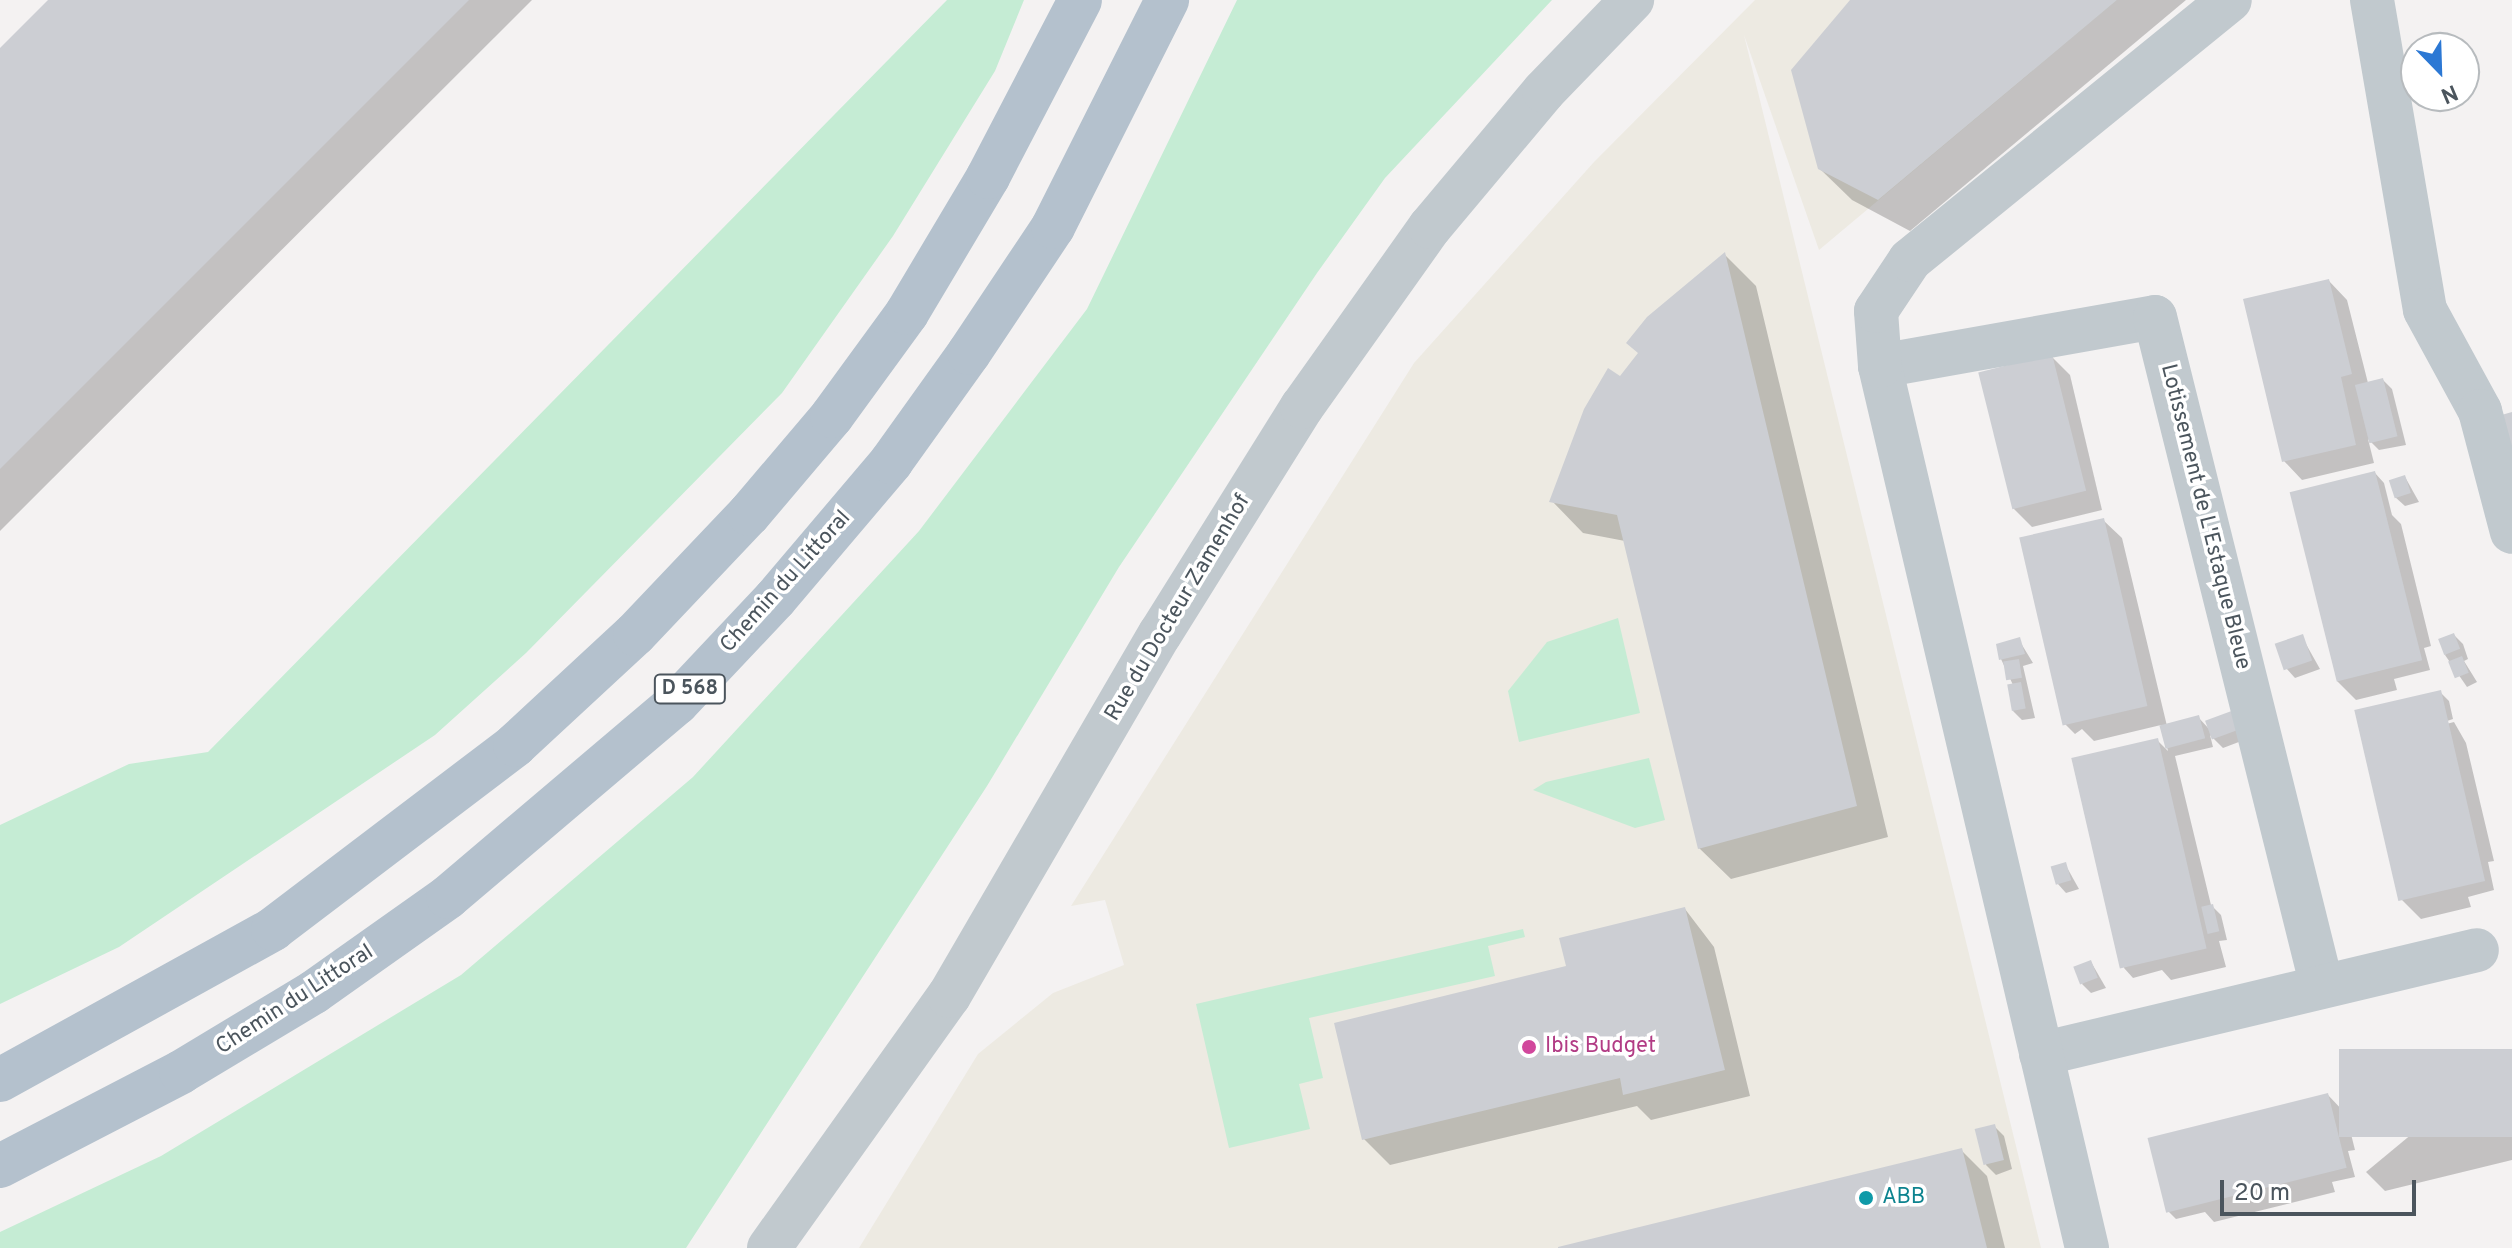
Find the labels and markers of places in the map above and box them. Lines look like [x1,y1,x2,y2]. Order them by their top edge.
place label: Ibis Budget [1545,1034,1656,1060]
marker: Ibis Budget [1520,1038,1538,1056]
place label: ABB [1882,1185,1925,1211]
marker: ABB [1857,1189,1875,1207]

